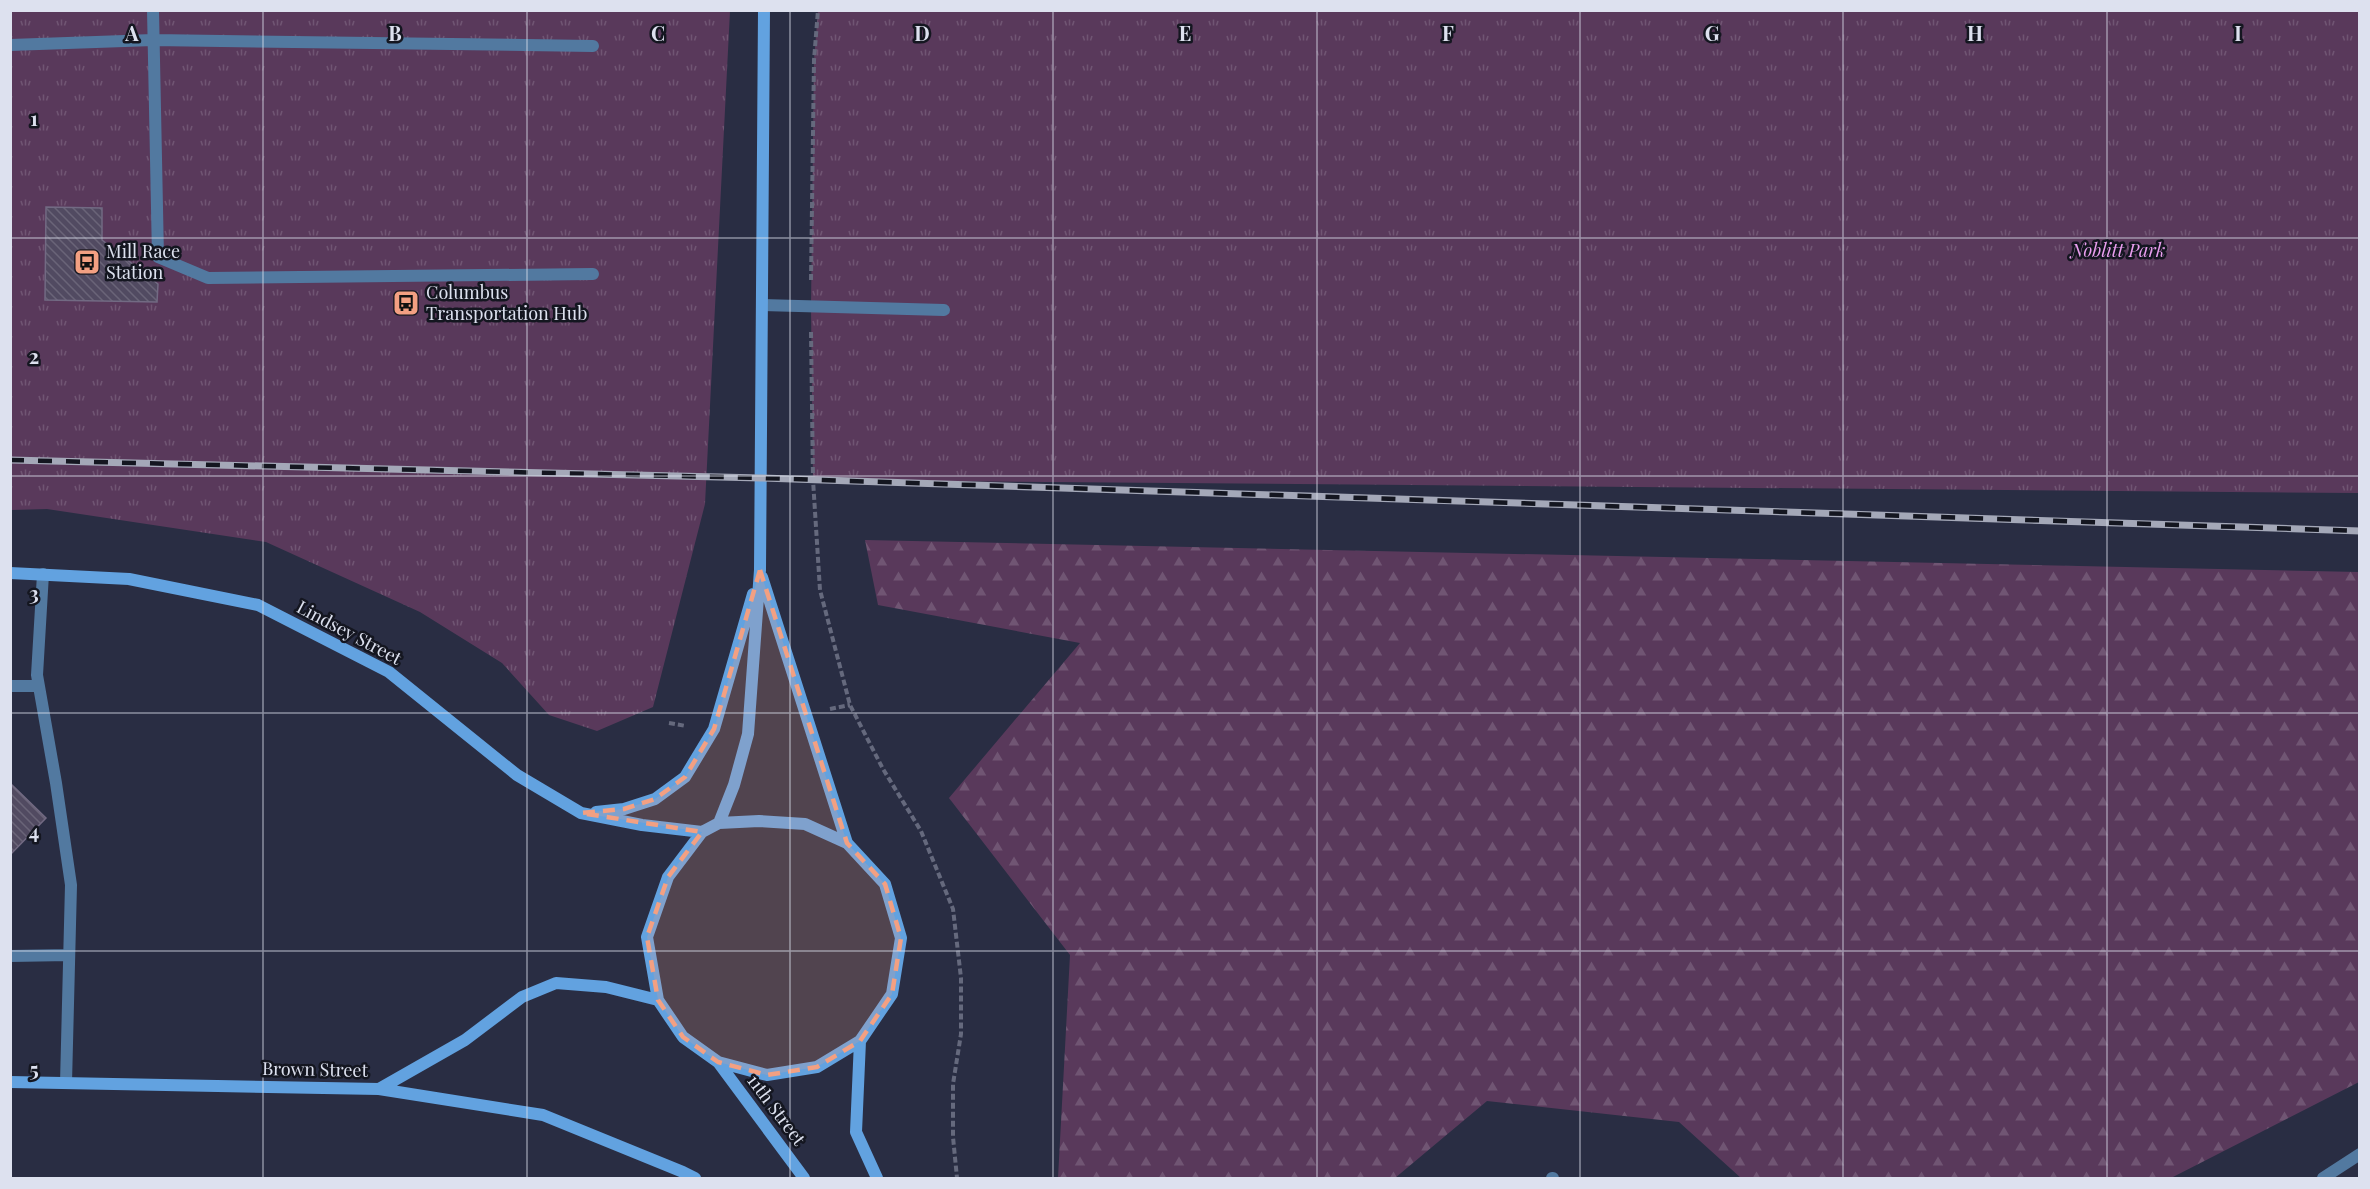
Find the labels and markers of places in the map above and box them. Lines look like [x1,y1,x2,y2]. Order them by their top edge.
place label: Mill Race Station [106,239,180,284]
bus stop icon: Mill Race Station [72,247,102,277]
place label: Columbus Transportation Hub [426,280,587,325]
bus stop icon: Columbus Transportation Hub [391,288,421,318]

